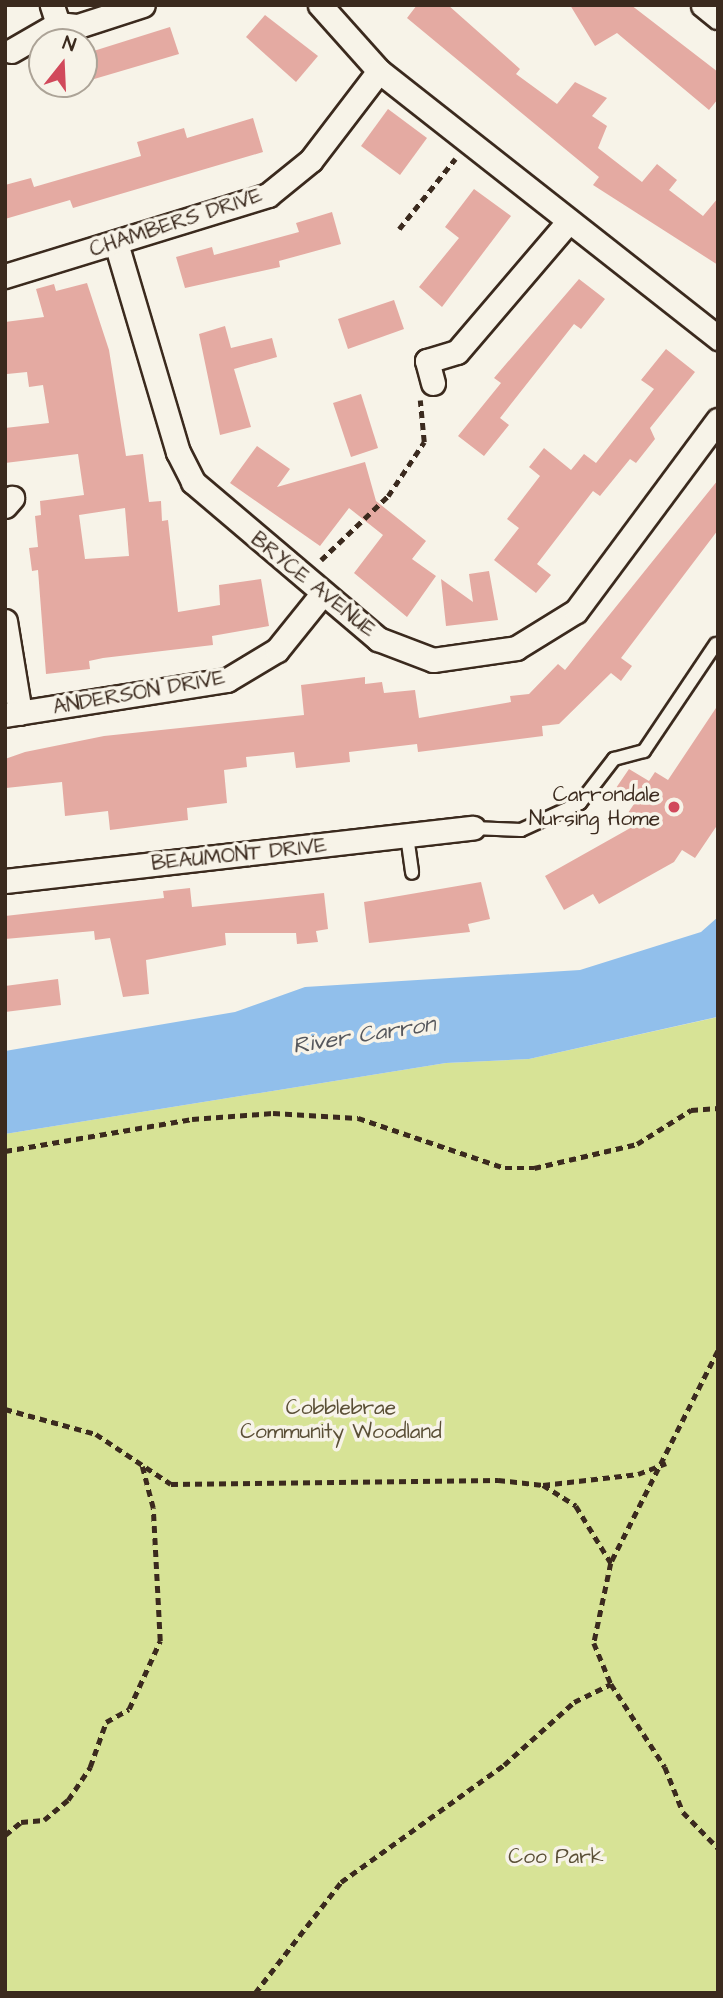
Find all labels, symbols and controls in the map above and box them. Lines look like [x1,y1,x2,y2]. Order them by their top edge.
north arrow [28,28,98,98]
text: N [59,30,79,59]
street label: CHAMBERS DRIVE [87,183,265,263]
street label: BRYCE AVENUE [246,527,380,643]
street label: ANDERSON DRIVE [51,665,227,721]
place label: Carrondale Nursing Home [529,782,660,832]
marker: Carrondale Nursing Home [666,799,682,815]
street label: BEAUMONT DRIVE [150,833,328,877]
water label: River Carron [291,1010,437,1060]
park label: Cobblebrae Community Woodland [240,1395,442,1445]
park label: Coo Park [508,1844,604,1870]

